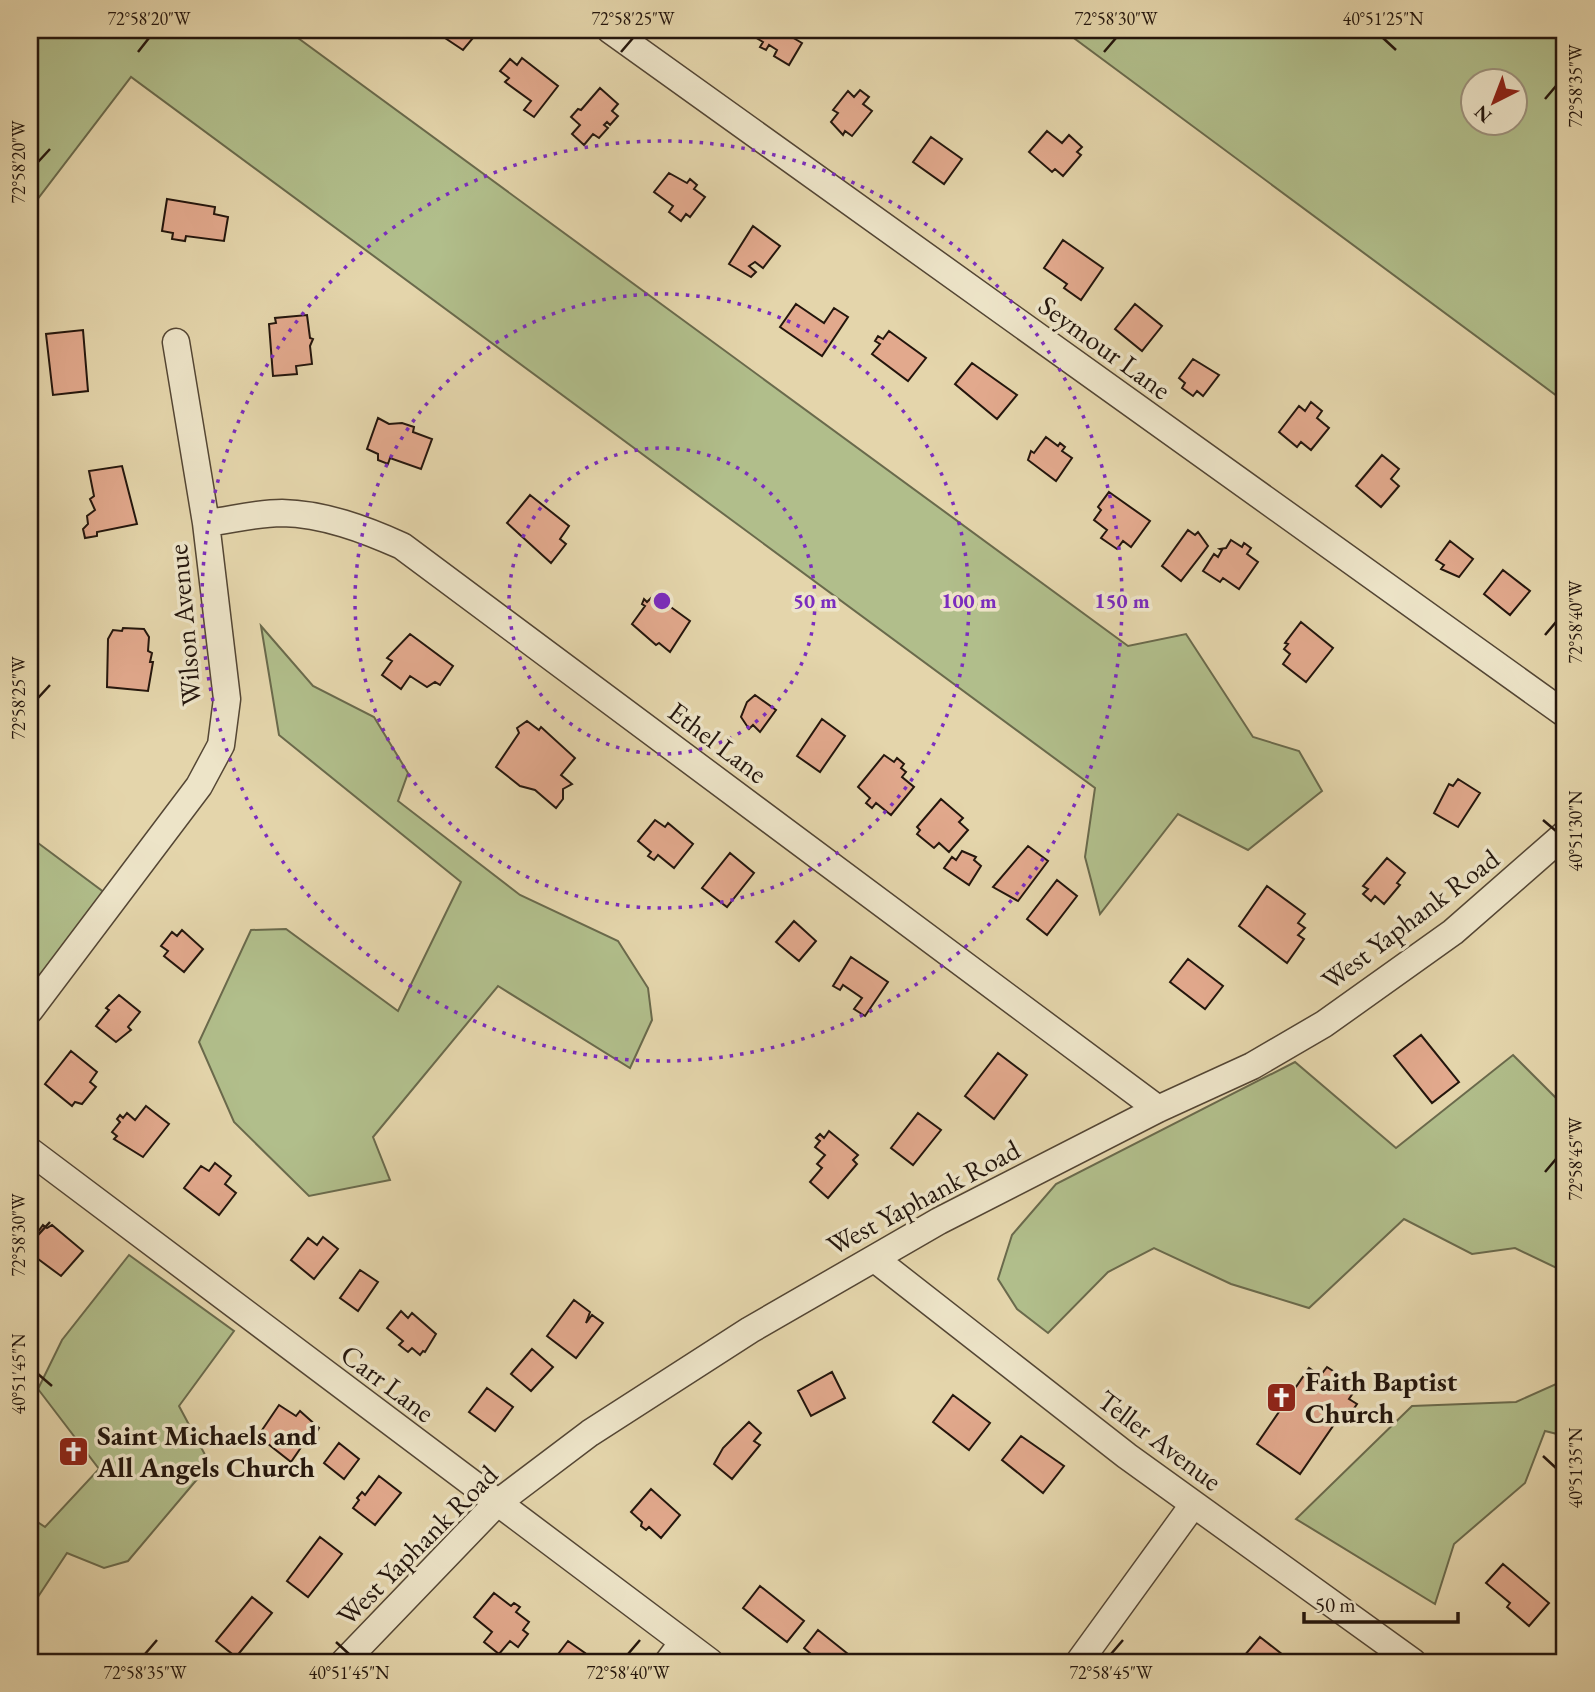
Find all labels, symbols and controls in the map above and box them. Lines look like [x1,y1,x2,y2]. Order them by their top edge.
text: 72°58'20"W [107,7,191,30]
text: 72°58'25"W [591,7,675,30]
text: 72°58'30"W [1074,7,1158,30]
text: 40°51'25"N [1343,7,1424,30]
text: 72°58'35"W [1564,44,1587,128]
north arrow [1458,66,1528,136]
text: N [1468,99,1497,129]
text: 72°58'20"W [7,120,30,204]
street label: Seymour Lane [1032,287,1178,407]
street label: Wilson Avenue [159,543,209,707]
text: 72°58'40"W [1564,580,1587,664]
text: 50 m [793,587,837,614]
text: 100 m [941,587,997,614]
text: 150 m [1094,587,1150,614]
centre of rings [650,589,674,613]
text: 72°58'25"W [7,656,30,740]
street label: Ethel Lane [661,693,775,791]
text: 40°51'30"N [1564,790,1587,871]
street label: West Yaphank Road [1314,840,1507,998]
text: 72°58'45"W [1564,1117,1587,1201]
street label: West Yaphank Road [820,1131,1026,1263]
text: 72°58'30"W [7,1193,30,1277]
text: 40°51'45"N [7,1333,30,1414]
street label: Carr Lane [334,1336,442,1430]
place label: Faith Baptist Church [1305,1363,1458,1431]
church icon: Faith Baptist Church [1265,1380,1299,1414]
street label: Teller Avenue [1091,1382,1229,1498]
place label: Saint Michaels and All Angels Church [96,1417,317,1485]
text: 40°51'35"N [1564,1427,1587,1508]
church icon: Saint Michaels and All Angels Church [57,1434,91,1468]
street label: West Yaphank Road [329,1456,506,1633]
scale bar [1304,1580,1458,1624]
text: 50 m [1315,1591,1356,1618]
text: 72°58'35"W [103,1661,187,1684]
text: 40°51'45"N [309,1661,390,1684]
text: 72°58'40"W [586,1661,670,1684]
text: 72°58'45"W [1069,1661,1153,1684]

